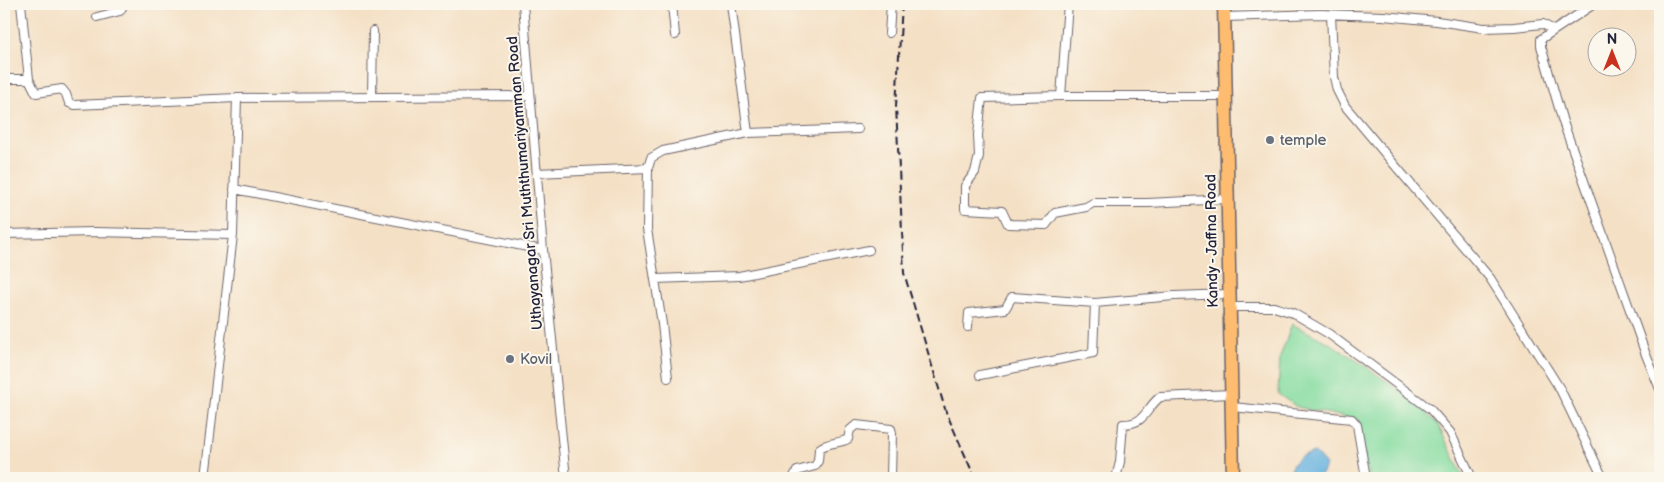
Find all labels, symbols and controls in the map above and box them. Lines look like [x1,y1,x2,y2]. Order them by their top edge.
north arrow [1586,28,1636,78]
text: N [1607,31,1617,48]
street label: Uthayanagar Sri Muththumariyamman Road [503,35,547,331]
place label: temple [1280,131,1326,150]
marker: temple [1264,134,1276,146]
street label: Kandy - Jaffna Road [1201,174,1223,308]
place label: Kovil [520,350,552,369]
marker: Kovil [504,353,516,365]

